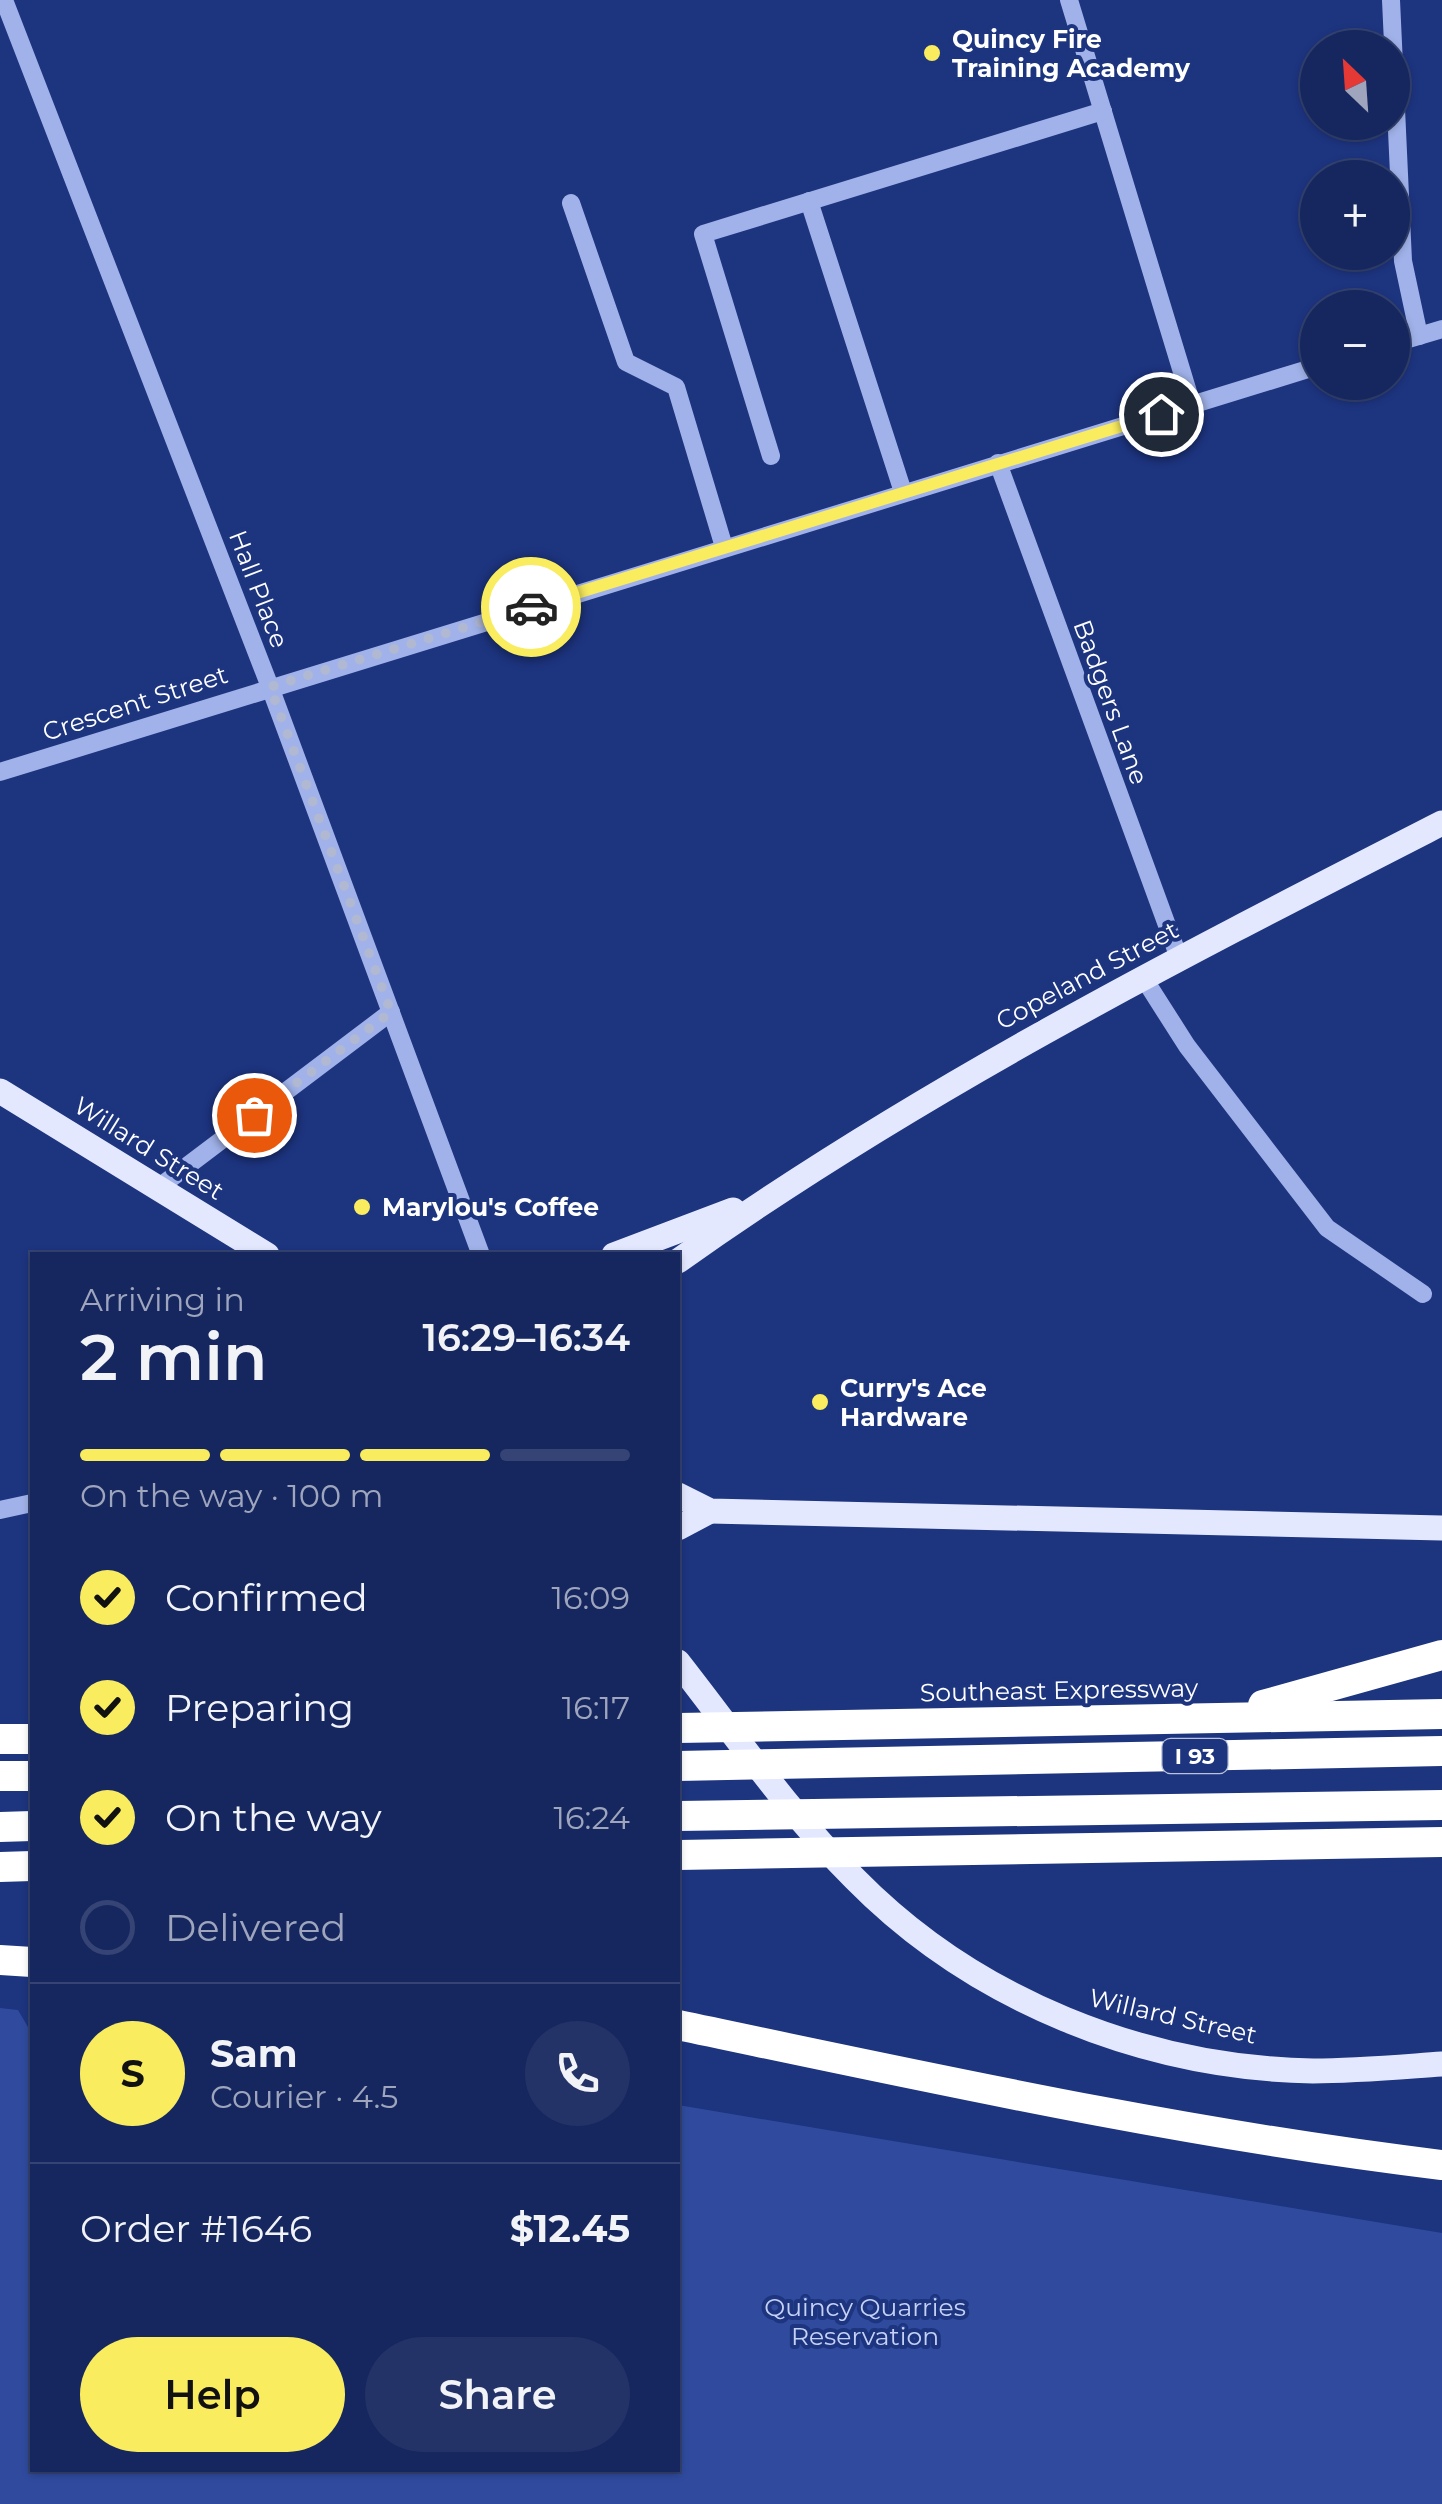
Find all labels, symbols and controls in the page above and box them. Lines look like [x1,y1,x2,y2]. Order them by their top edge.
place label: Quincy Fire Training Academy [952,24,1191,83]
north arrow [1300,30,1410,140]
map controls [1300,30,1410,400]
marker: Quincy Fire Training Academy [921,42,943,64]
button: + [1300,160,1410,270]
button: − [1300,290,1410,400]
pin [1119,372,1204,457]
icon: home [1134,387,1189,442]
street label: Hall Place [223,526,295,652]
courier [481,557,581,657]
icon: car [504,580,559,635]
street label: Badgers Lane [1067,616,1155,788]
street label: Crescent Street [39,659,231,747]
street label: Copeland Street [991,914,1183,1036]
pin [212,1073,297,1158]
icon: bag [227,1088,282,1143]
street label: Willard Street [69,1090,229,1206]
place label: Marylou's Coffee [382,1192,599,1222]
marker: Marylou's Coffee [351,1196,373,1218]
text: Arriving in [80,1280,245,1319]
text: 16:29–16:34 [423,1314,630,1361]
text: 2 min [80,1317,268,1396]
place label: Curry's Ace Hardware [840,1373,987,1432]
marker: Curry's Ace Hardware [809,1391,831,1413]
text: On the way · 100 m [80,1476,383,1515]
icon: check [80,1570,135,1625]
text: Confirmed [165,1574,368,1621]
text: 16:09 [552,1578,630,1617]
street label: Southeast Expressway [920,1673,1199,1707]
icon: check [80,1680,135,1735]
text: Preparing [165,1684,354,1731]
text: 16:17 [562,1688,630,1727]
road number: I 93 [1162,1739,1228,1773]
icon: check [80,1790,135,1845]
text: On the way [165,1794,382,1841]
text: 16:24 [554,1798,630,1837]
text: Delivered [165,1904,346,1951]
street label: Willard Street [1086,1982,1260,2050]
button: phone [525,2021,630,2126]
text: Sam [210,2030,298,2077]
text: S [120,2050,145,2097]
text: Courier · 4.5 [210,2077,398,2116]
text: Order #1646 [80,2205,312,2252]
text: $12.45 [510,2205,630,2252]
park label: Quincy Quarries Reservation [764,2292,966,2351]
button: Help [80,2337,345,2452]
button: Share [365,2337,630,2452]

